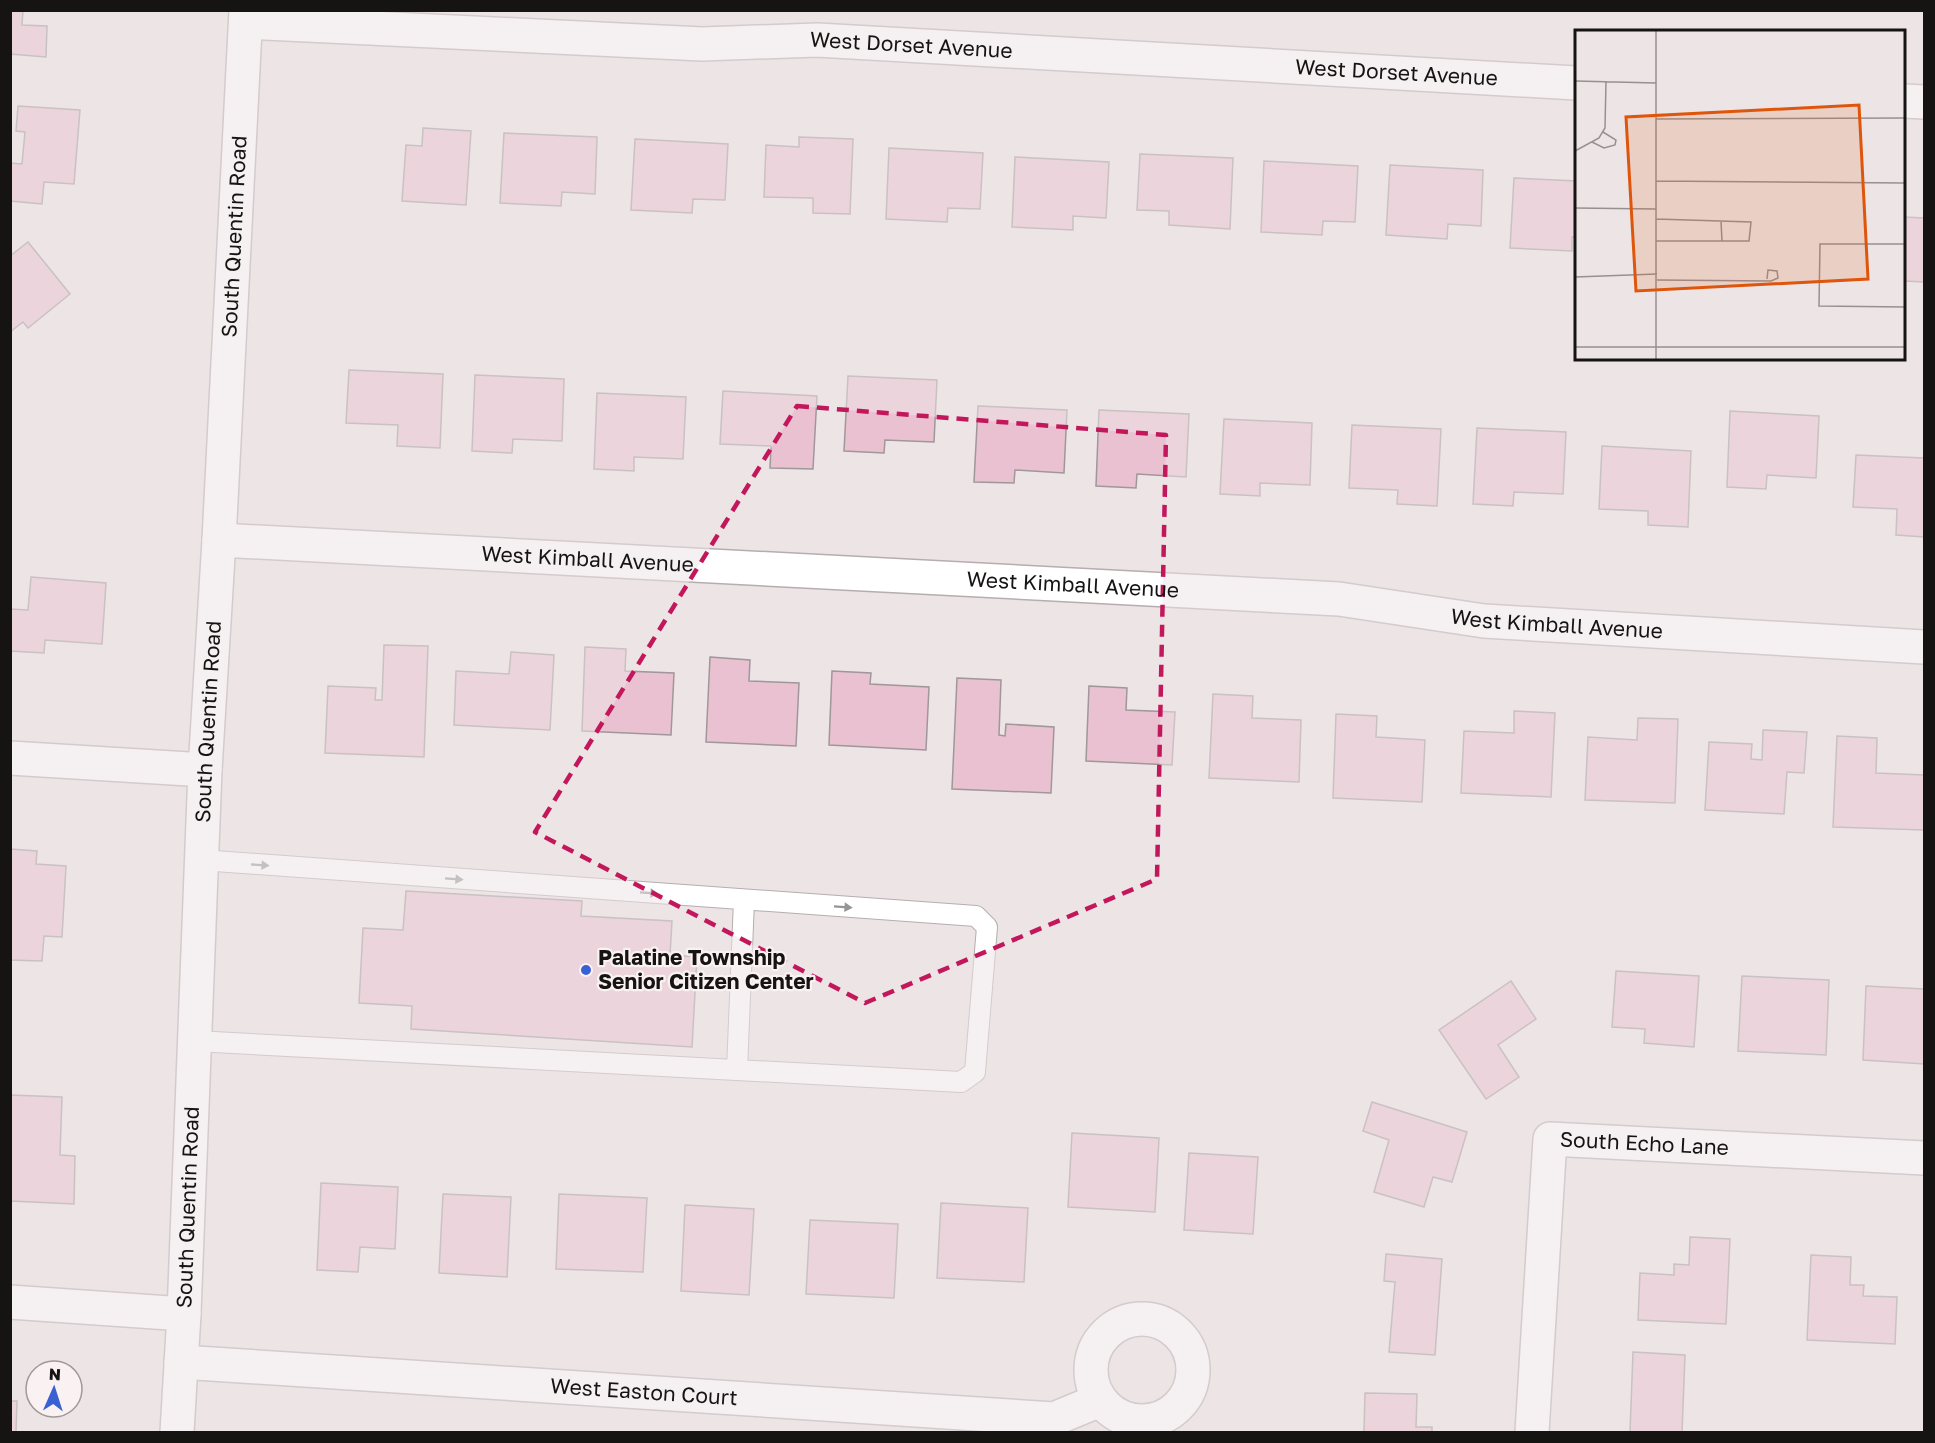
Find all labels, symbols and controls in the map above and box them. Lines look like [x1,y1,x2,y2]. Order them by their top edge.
street label: West Dorset Avenue [809,26,1013,63]
inset map [1575,30,1905,360]
street label: West Dorset Avenue [1294,53,1499,91]
street label: South Quentin Road [215,135,252,338]
street label: West Kimball Avenue [481,540,694,577]
street label: West Kimball Avenue [966,565,1180,603]
street label: West Kimball Avenue [1449,602,1664,644]
street label: South Quentin Road [189,620,226,823]
one-way arrow [250,860,269,869]
one-way arrow [445,874,464,884]
one-way arrow [639,888,658,898]
one-way arrow [834,902,853,912]
place label: Palatine Township Senior Citizen Center [598,944,814,994]
marker: Palatine Township Senior Citizen Center [579,963,593,977]
street label: South Quentin Road [170,1106,204,1309]
street label: South Echo Lane [1559,1126,1730,1160]
north arrow [24,1359,84,1419]
text: N [48,1364,61,1384]
street label: West Easton Court [550,1372,739,1410]

